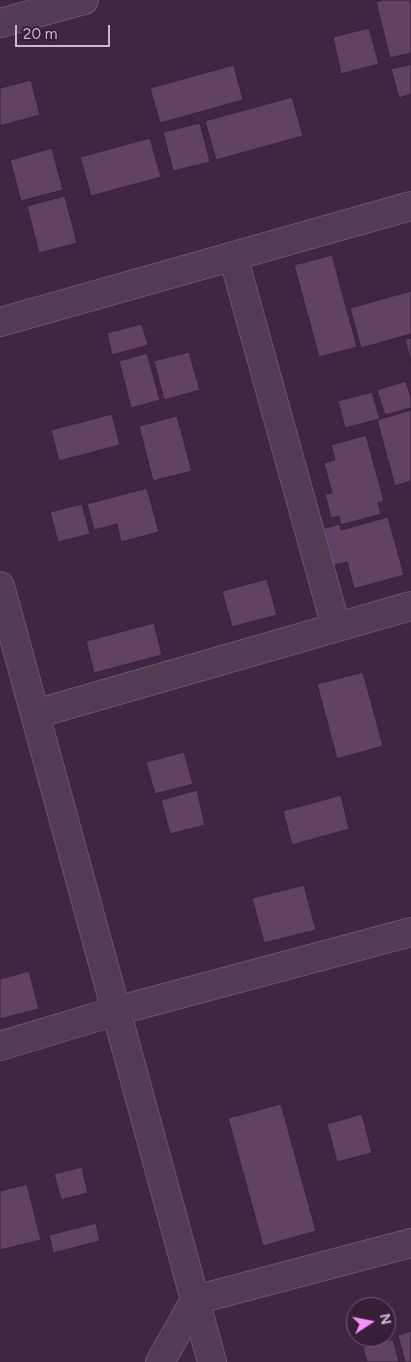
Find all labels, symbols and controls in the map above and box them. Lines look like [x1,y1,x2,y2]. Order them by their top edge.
scale bar [18,15,112,47]
text: 20 m [23,25,57,43]
north arrow [346,1297,396,1347]
text: N [376,1312,395,1326]

